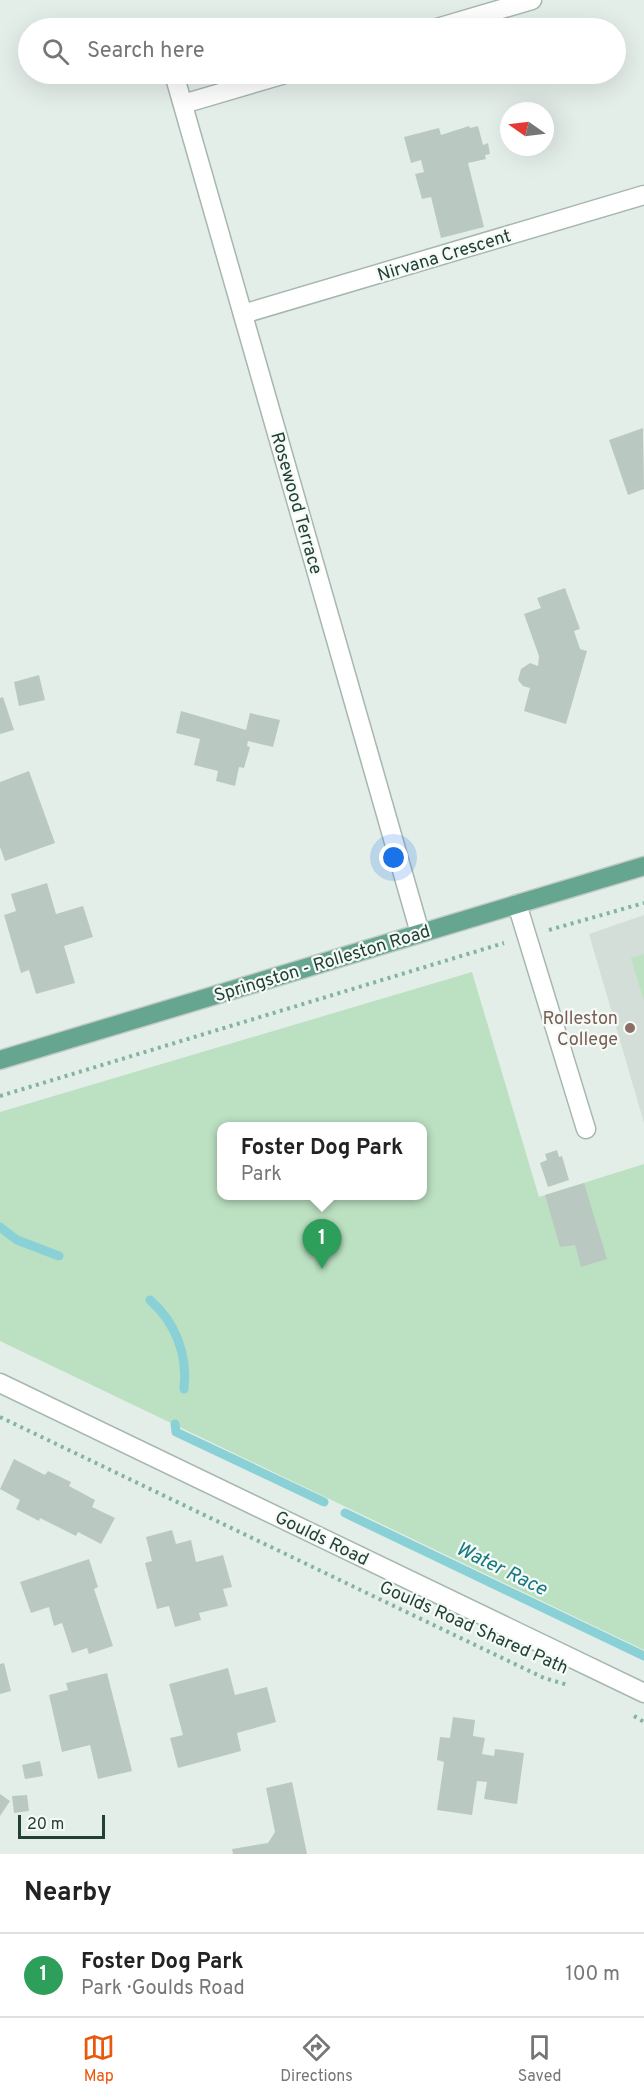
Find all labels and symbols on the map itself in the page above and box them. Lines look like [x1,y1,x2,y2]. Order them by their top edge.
north arrow [500,102,554,156]
street label: Nirvana Crescent [375,225,514,288]
street label: Rosewood Terrace [264,430,327,577]
your location [379,843,408,872]
street label: Springston - Rolleston Road [212,921,433,1008]
place label: Rolleston College [543,1008,618,1052]
marker: Rolleston College [623,1021,637,1035]
pin: 1 [302,1220,342,1269]
street label: Goulds Road [271,1507,372,1572]
water label: Water Race [451,1537,551,1603]
street label: Goulds Road Shared Path [375,1576,571,1680]
scale bar [18,1812,105,1840]

